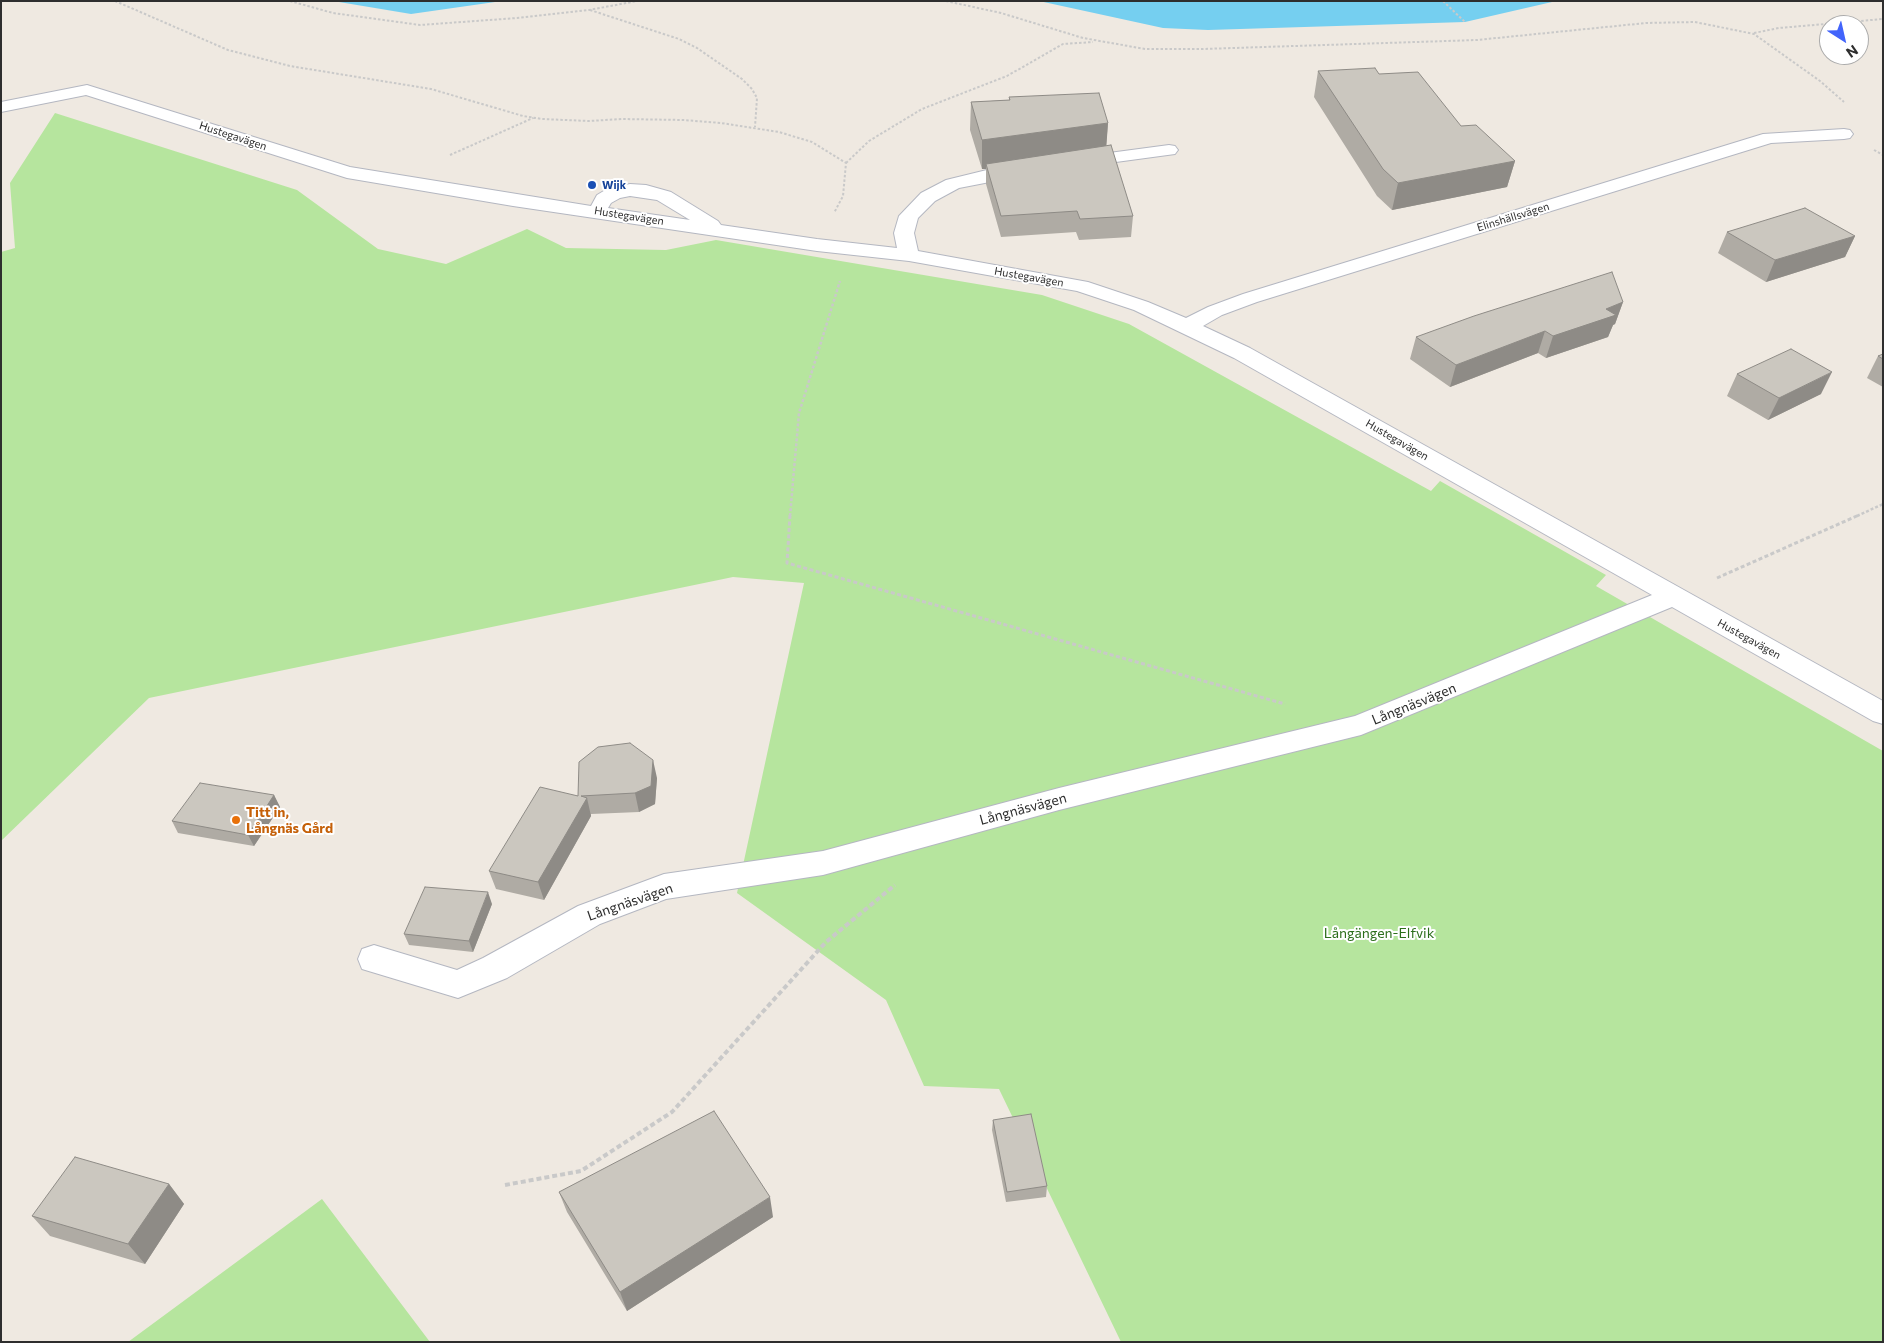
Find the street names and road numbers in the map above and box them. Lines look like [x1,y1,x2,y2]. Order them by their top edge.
street label: Hustegavägen [198,119,268,153]
street label: Elinshällsvägen [1475,200,1551,234]
street label: Hustegavägen [593,204,665,228]
street label: Hustegavägen [993,264,1065,290]
street label: Hustegavägen [1363,417,1431,463]
street label: Hustegavägen [1715,616,1783,662]
street label: Långnäsvägen [1369,679,1459,729]
street label: Långnäsvägen [978,789,1068,829]
street label: Långnäsvägen [585,879,675,925]

